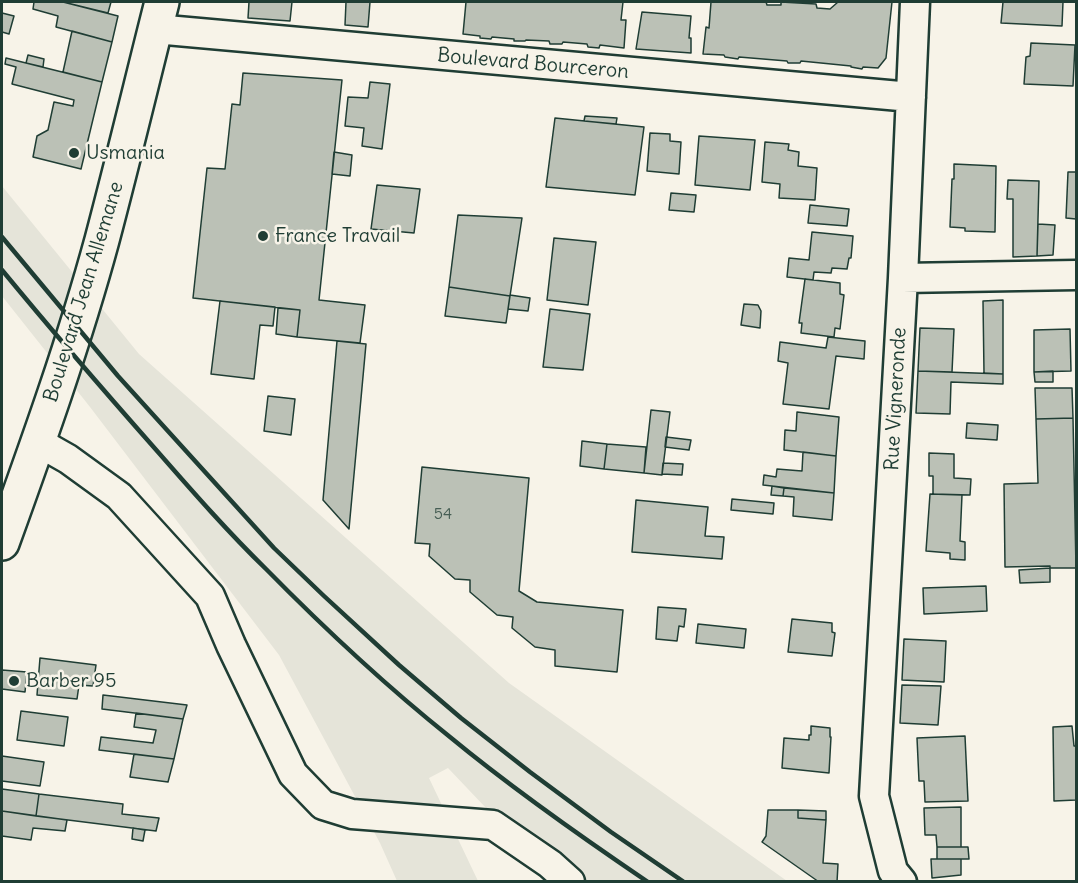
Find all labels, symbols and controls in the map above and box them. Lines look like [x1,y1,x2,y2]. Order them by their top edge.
street label: Boulevard Bourceron [436,44,630,84]
place label: Usmania [86,141,165,165]
marker: Usmania [67,146,81,160]
street label: Boulevard Jean Allemane [39,179,129,405]
place label: France Travail [275,224,400,248]
marker: France Travail [256,229,270,243]
street label: Rue Vigneronde [880,327,912,471]
house number: 54 [434,504,452,524]
place label: Barber 95 [26,669,116,693]
marker: Barber 95 [7,674,21,688]

